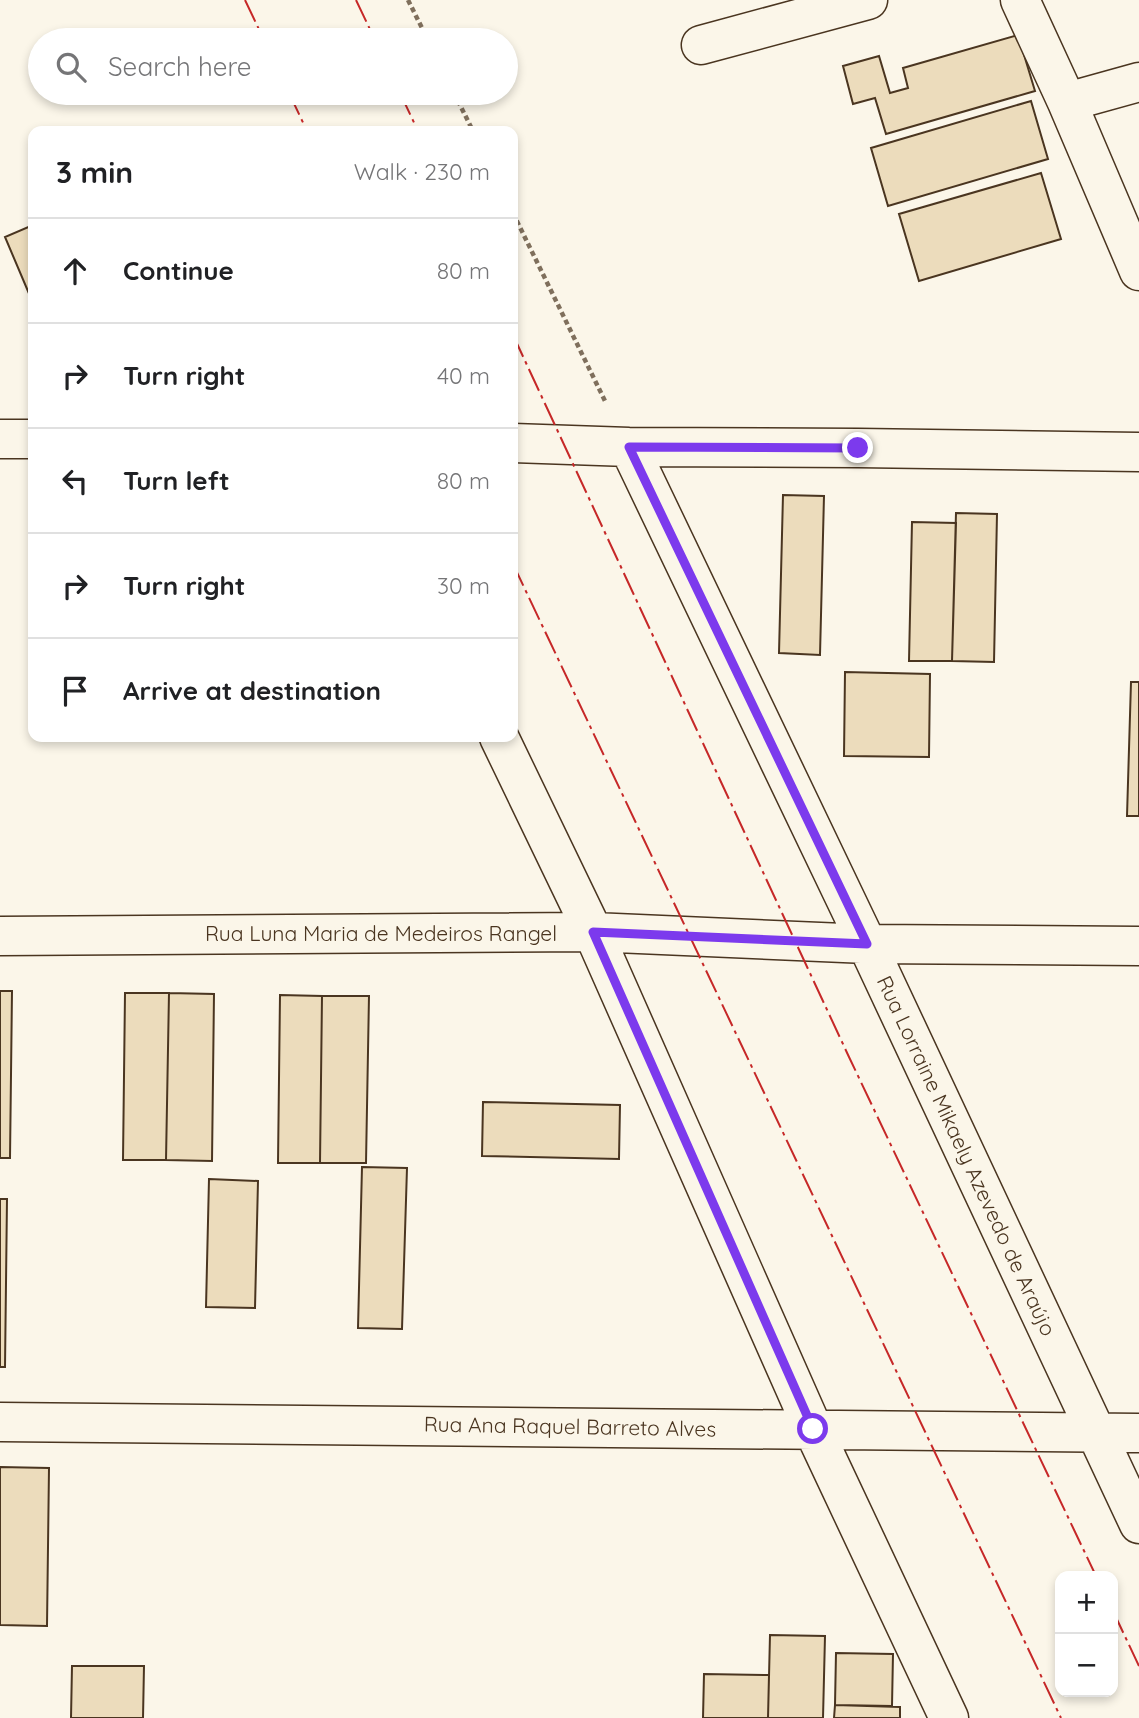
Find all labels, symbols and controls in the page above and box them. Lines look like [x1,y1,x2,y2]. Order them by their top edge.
search box [28,28,518,105]
icon: search [52,48,90,86]
text: Search here [108,50,252,83]
text: 3 min [56,153,133,191]
text: Walk · 230 m [354,157,490,186]
icon: ahead [56,252,94,290]
text: Continue [123,254,234,287]
text: 80 m [437,256,490,285]
icon: right [56,357,94,395]
text: Turn right [123,359,245,392]
text: 40 m [437,361,490,390]
route end [842,432,873,463]
icon: left [56,462,94,500]
text: Turn left [123,464,230,497]
text: 80 m [437,466,490,495]
icon: right [56,567,94,605]
text: Turn right [123,569,245,602]
text: 30 m [437,571,490,600]
icon: arrive [56,672,94,710]
text: Arrive at destination [123,674,381,707]
street label: Rua Luna Maria de Medeiros Rangel [205,920,557,946]
street label: Rua Lorraine Mikaely Azevedo de Araújo [872,971,1062,1340]
street label: Rua Ana Raquel Barreto Alves [424,1410,716,1442]
route start [797,1413,828,1444]
map controls [1055,1571,1118,1697]
button: + [1055,1571,1118,1634]
button: − [1055,1634,1118,1697]

